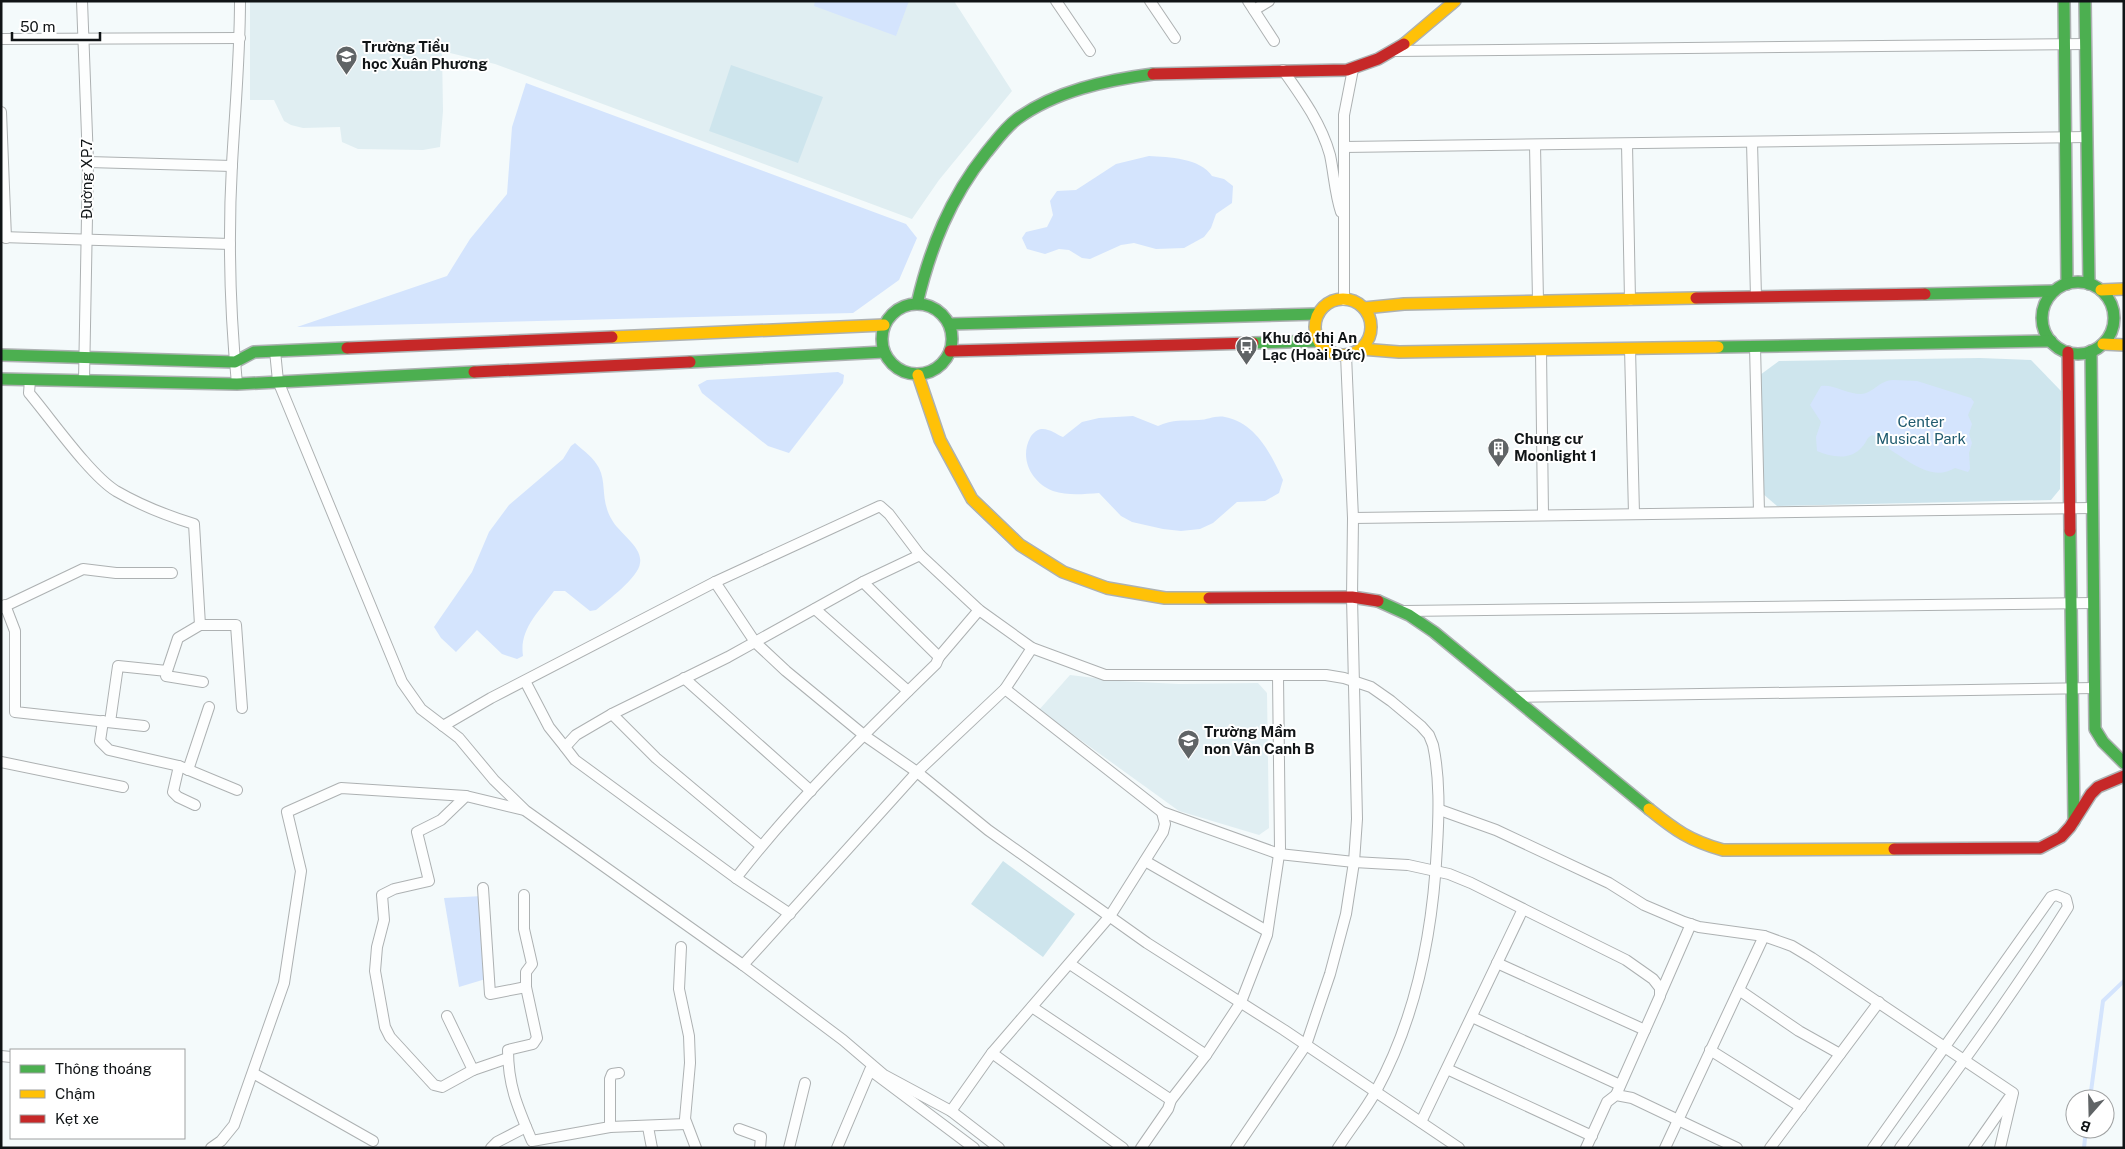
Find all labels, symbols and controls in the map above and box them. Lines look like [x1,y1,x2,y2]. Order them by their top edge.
scale bar [12,10,100,42]
text: 50 m [20,18,55,35]
place label: Trường Tiểu học Xuân Phương [362,38,488,72]
school or university icon: Trường Tiểu học Xuân Phương [334,44,358,75]
street label: Đường XP.7 [78,139,95,219]
place label: Khu đô thị An Lạc (Hoài Đức) [1262,329,1366,363]
bus stop icon: Khu đô thị An Lạc (Hoài Đức) [1234,335,1258,366]
park label: Center Musical Park [1876,413,1966,447]
place label: Chung cư Moonlight 1 [1514,430,1597,464]
building icon: Chung cư Moonlight 1 [1486,436,1510,467]
place label: Trường Mầm non Vân Canh B [1204,723,1315,757]
school or university icon: Trường Mầm non Vân Canh B [1176,729,1200,760]
legend [10,1049,185,1139]
text: Thông thoáng [55,1060,152,1077]
text: Chậm [55,1085,95,1102]
north arrow [2065,1089,2115,1139]
text: Kẹt xe [55,1110,99,1127]
text: B [2078,1117,2093,1135]

